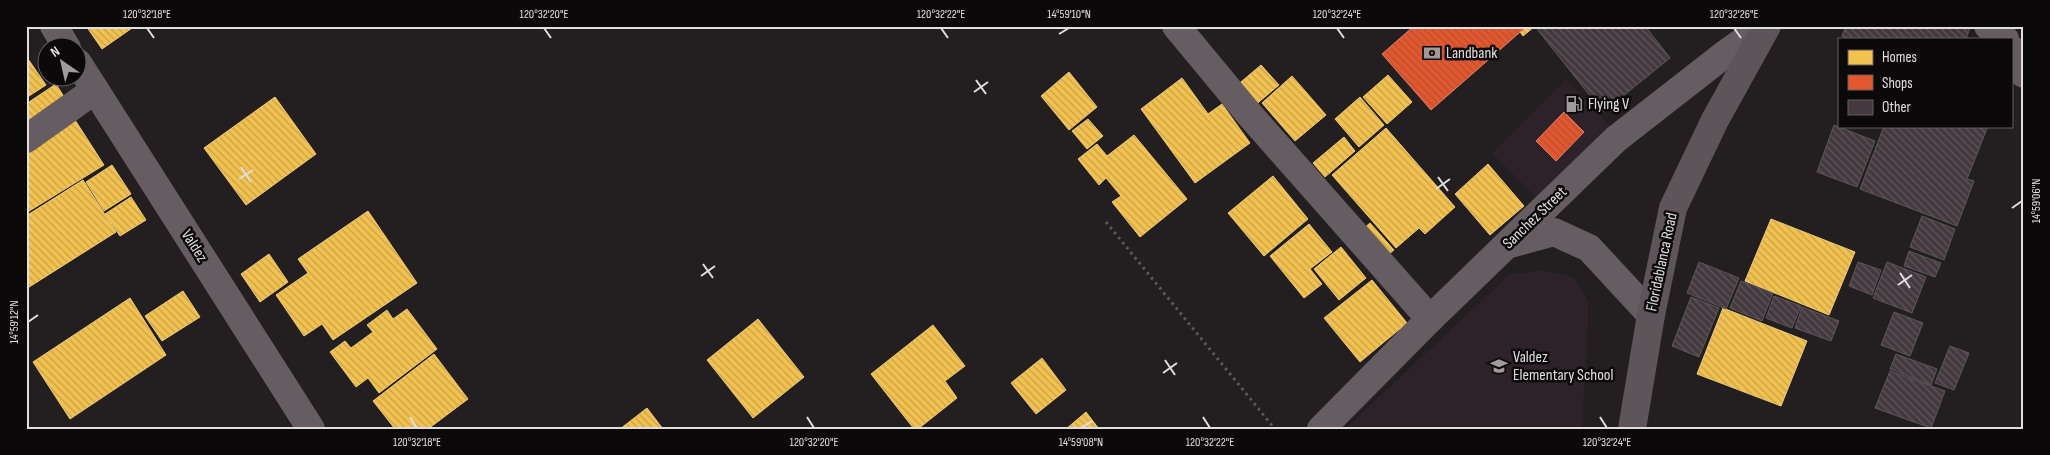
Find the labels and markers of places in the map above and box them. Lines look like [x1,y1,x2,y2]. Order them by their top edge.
bank icon: Landbank [1422,43,1442,63]
place label: Landbank [1446,44,1497,63]
fuel station icon: Flying V [1564,94,1584,114]
place label: Flying V [1588,95,1630,114]
place label: Valdez Elementary School [1513,348,1613,385]
school or university icon: Valdez Elementary School [1489,356,1509,376]

